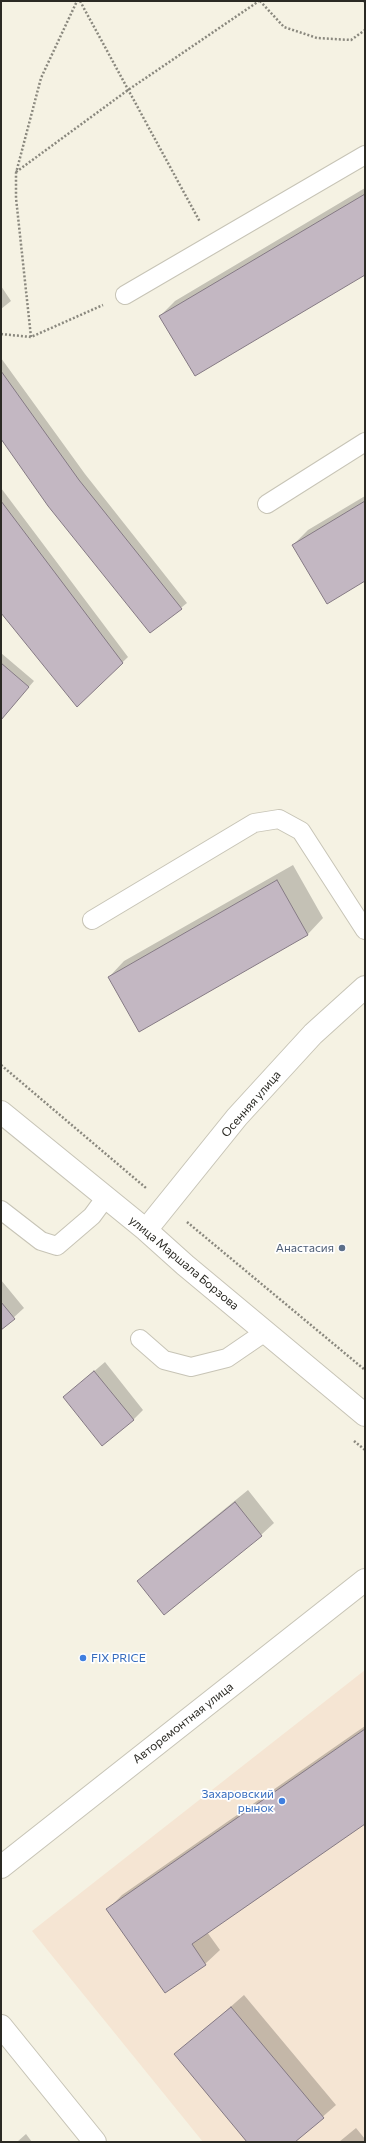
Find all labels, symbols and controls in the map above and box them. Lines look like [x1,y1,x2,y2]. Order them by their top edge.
street label: Осенняя улица [218,1068,284,1140]
street label: улица Маршала Борзова [126,1213,242,1313]
place label: Анастасия [276,1241,334,1255]
marker: Анастасия [337,1243,347,1253]
place label: FIX PRICE [91,1651,146,1665]
marker: FIX PRICE [78,1653,88,1663]
street label: Авторемонтная улица [130,1679,236,1767]
place label: Захаровский рынок [202,1787,274,1815]
marker: Захаровский рынок [277,1796,287,1806]

